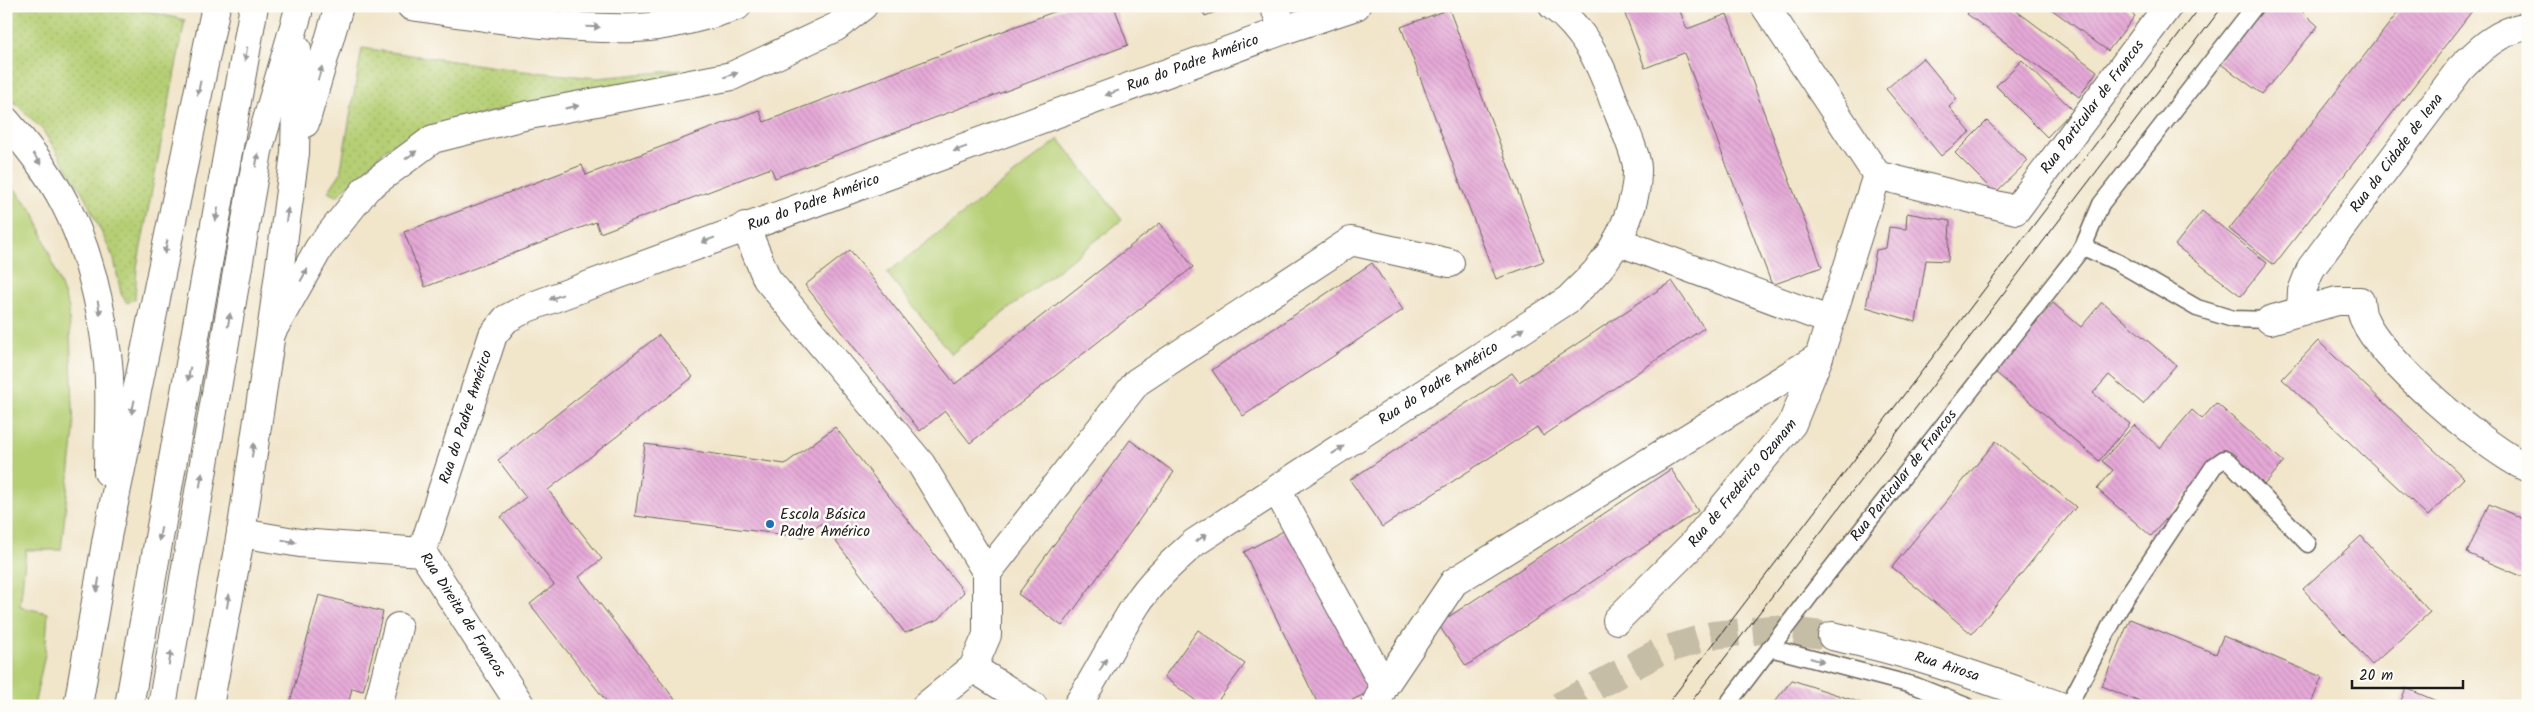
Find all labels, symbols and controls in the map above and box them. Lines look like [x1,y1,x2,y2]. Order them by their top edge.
one-way arrow [585,23,601,31]
street label: Rua do Padre Américo [1123,28,1263,99]
street label: Rua Particular de Francos [2035,34,2151,179]
one-way arrow [241,47,249,63]
one-way arrow [317,65,325,80]
one-way arrow [724,71,739,79]
one-way arrow [195,81,203,96]
street label: Rua da Cidade de Iena [2344,89,2450,218]
one-way arrow [1105,90,1120,97]
one-way arrow [564,103,580,111]
one-way arrow [952,145,967,153]
one-way arrow [404,150,417,161]
one-way arrow [32,152,41,166]
one-way arrow [253,152,261,168]
street label: Rua do Padre Américo [744,167,883,238]
one-way arrow [283,206,291,222]
one-way arrow [213,207,221,223]
one-way arrow [701,237,716,244]
one-way arrow [162,240,170,255]
one-way arrow [299,268,308,281]
one-way arrow [548,293,563,301]
one-way arrow [95,300,103,316]
one-way arrow [225,312,233,328]
one-way arrow [1511,327,1525,337]
street label: Rua do Padre Américo [1374,336,1504,432]
street label: Rua do Padre Américo [433,347,499,487]
one-way arrow [184,367,192,383]
one-way arrow [129,399,137,415]
street label: Rua Particular de Francos [1844,404,1964,547]
street label: Rua de Frederico Ozanam [1682,414,1804,553]
one-way arrow [250,442,258,458]
one-way arrow [1331,445,1345,455]
one-way arrow [198,472,206,488]
place label: Escola Básica Padre Américo [780,503,870,544]
marker: Escola Básica Padre Américo [764,518,776,530]
one-way arrow [155,526,163,542]
one-way arrow [1195,533,1208,543]
one-way arrow [281,538,297,546]
street label: Rua Direita de Francos [413,548,512,683]
one-way arrow [94,577,102,593]
one-way arrow [224,592,232,608]
street label: Rua Airosa [1912,645,1983,689]
one-way arrow [167,649,175,665]
one-way arrow [1809,656,1824,664]
scale bar [2352,657,2463,689]
one-way arrow [1098,658,1107,671]
text: 20 m [2359,664,2393,688]

